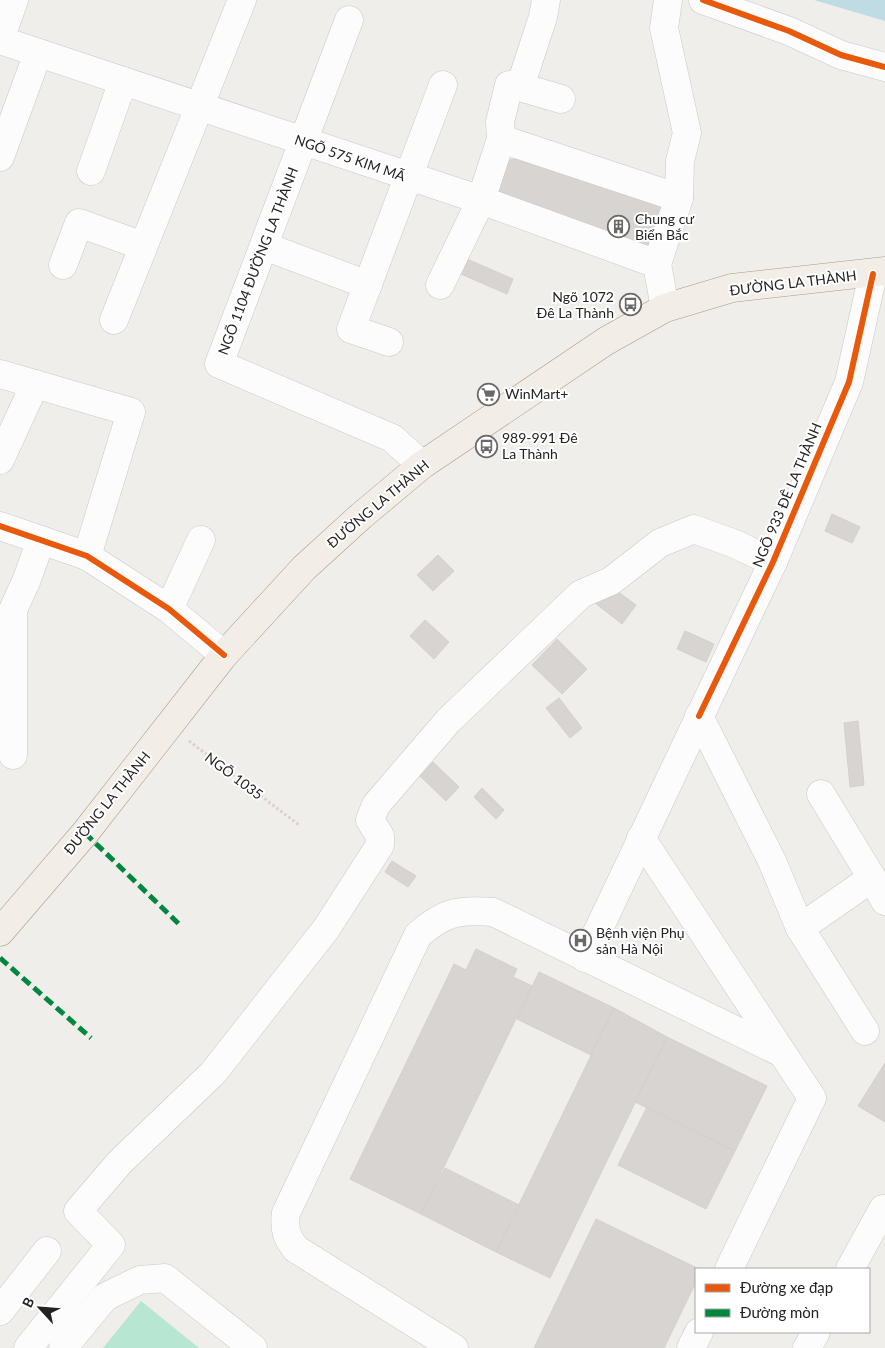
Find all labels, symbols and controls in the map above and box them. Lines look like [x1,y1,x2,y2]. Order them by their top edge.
street label: NGÕ 575 KIM MÃ [293,131,408,185]
street label: NGÕ 1104 ĐƯỜNG LA THÀNH [214,165,301,357]
place label: Chung cư Biển Bắc [635,210,695,243]
building icon: Chung cư Biển Bắc [607,215,631,239]
street label: ĐƯỜNG LA THÀNH [728,266,857,299]
place label: Ngõ 1072 Đê La Thành [537,288,614,321]
bus stop icon: Ngõ 1072 Đê La Thành [618,293,642,317]
supermarket icon: WinMart+ [477,382,501,406]
place label: WinMart+ [505,385,568,402]
street label: NGÕ 933 ĐÊ LA THÀNH [748,420,825,570]
place label: 989-991 Đê La Thành [502,429,578,462]
bus stop icon: 989-991 Đê La Thành [474,434,498,458]
street label: ĐƯỜNG LA THÀNH [323,456,432,551]
street label: ĐƯỜNG LA THÀNH [60,748,153,858]
street label: NGÕ 1035 [202,748,267,803]
place label: Bệnh viện Phụ sản Hà Nội [596,924,685,957]
hospital icon: Bệnh viện Phụ sản Hà Nội [568,929,592,953]
legend [695,1268,870,1333]
text: Đường xe đạp [740,1278,833,1296]
north arrow [15,1283,65,1333]
text: B [18,1294,38,1310]
text: Đường mòn [740,1303,819,1321]

